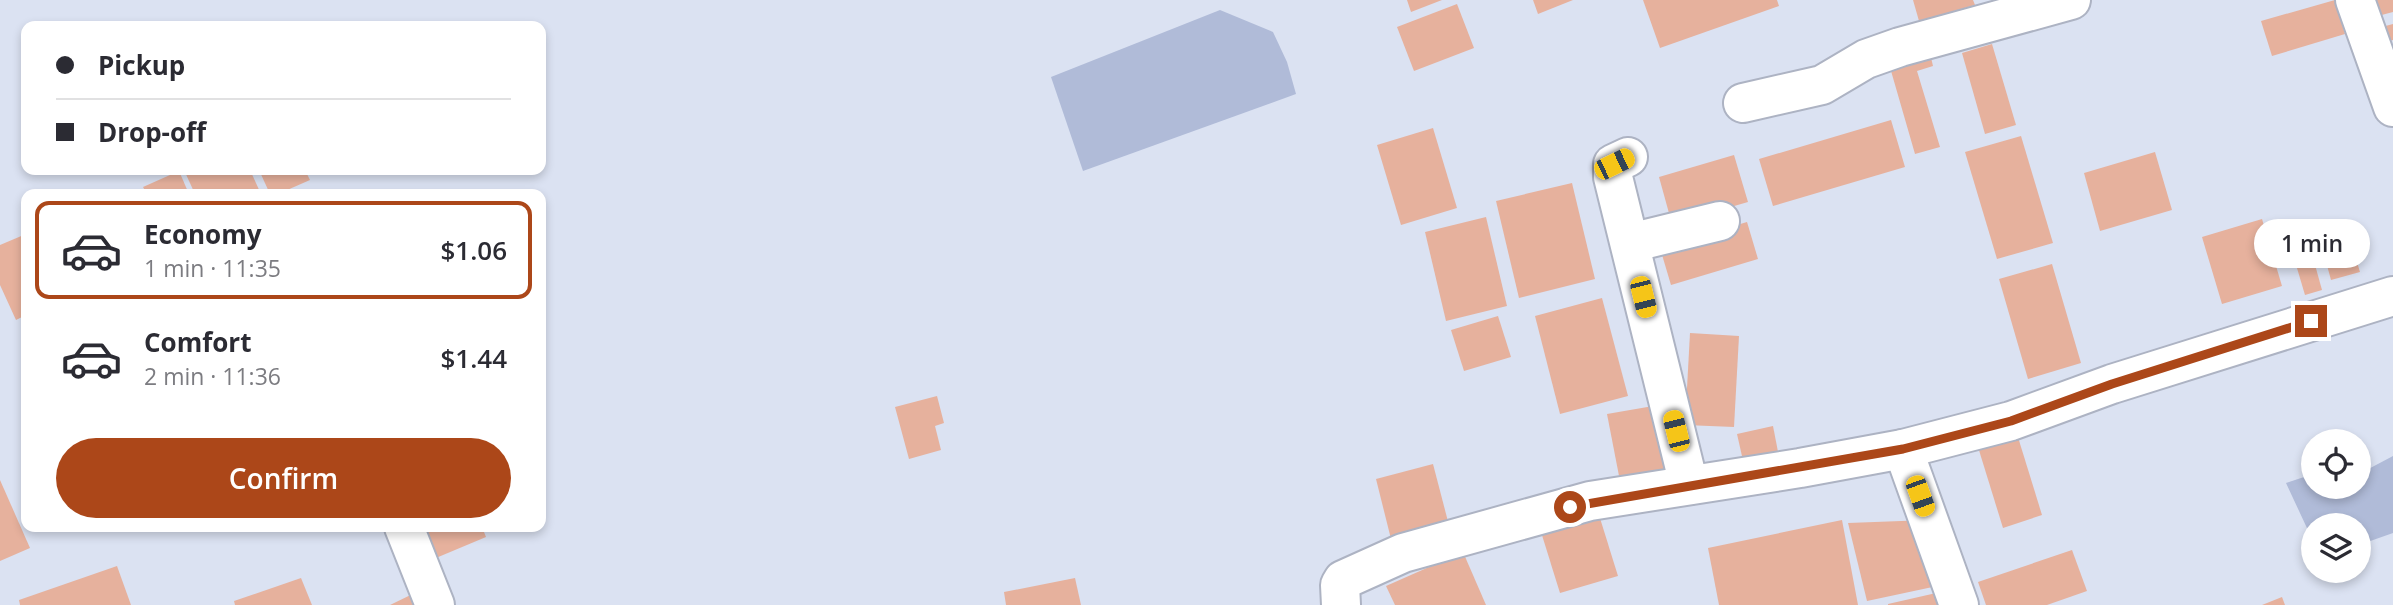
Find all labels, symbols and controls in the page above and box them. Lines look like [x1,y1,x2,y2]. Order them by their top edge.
text: Pickup [98,47,185,83]
text: Drop-off [98,114,206,150]
car [1591,145,1638,183]
text: Economy [144,216,262,252]
icon: car [60,219,123,282]
callout: 1 min [2253,219,2369,268]
text: 1 min [2281,227,2343,259]
text: $1.06 [440,232,507,268]
text: 1 min · 11:35 [144,252,281,284]
car [1628,274,1659,320]
route end [2295,305,2327,337]
text: Comfort [144,324,251,360]
icon: car [60,327,123,390]
text: $1.44 [440,340,507,376]
text: 2 min · 11:36 [144,360,281,392]
car [1661,408,1692,454]
map controls [2301,429,2371,583]
button: locate [2301,429,2371,499]
button: Confirm [56,438,511,518]
car [1903,473,1938,519]
route start [1554,491,1586,523]
button: layers [2301,513,2371,583]

